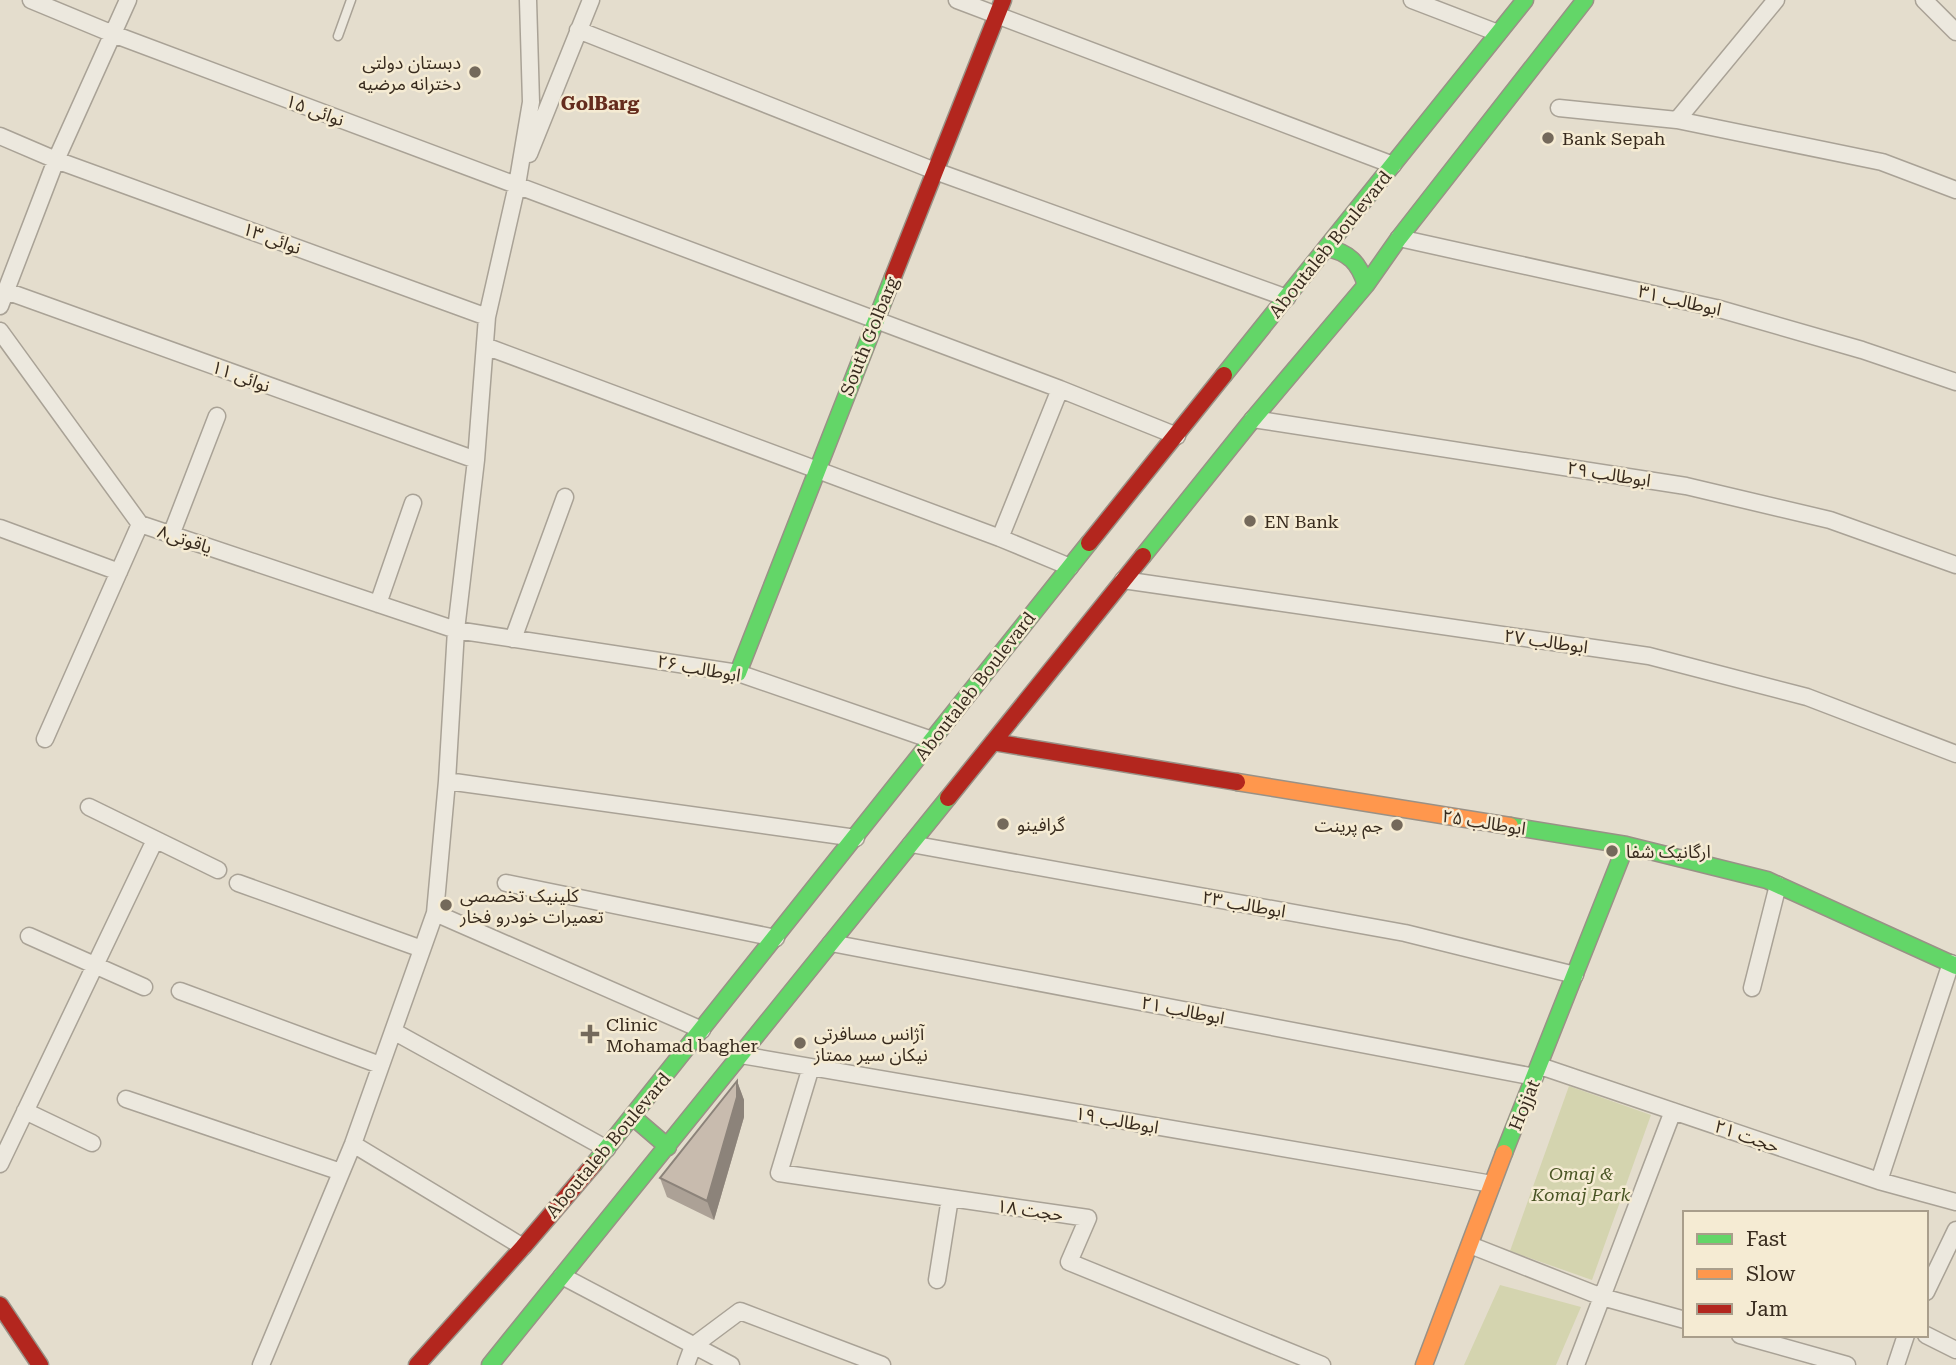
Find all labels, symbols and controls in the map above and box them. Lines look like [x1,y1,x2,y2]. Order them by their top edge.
place label: دبستان دولتی دخترانه مرضیه [358,52,461,95]
marker: دبستان دولتی دخترانه مرضیه [467,64,483,80]
street label: نوائی ۱۵ [282,90,347,131]
district label: GolBarg [561,92,639,115]
place label: Bank Sepah [1562,128,1666,149]
marker: Bank Sepah [1540,130,1556,146]
street label: Aboutaleb Boulevard [1264,166,1396,322]
street label: نوائی ۱۳ [239,218,304,259]
street label: South Golbarg [836,273,903,398]
street label: ابوطالب ۳۱ [1636,280,1724,321]
street label: نوائی ۱۱ [208,356,273,397]
street label: ابوطالب ۲۹ [1565,457,1652,492]
place label: EN Bank [1264,511,1339,532]
marker: EN Bank [1242,513,1258,529]
street label: یاقوتی۸ [155,520,215,559]
street label: Aboutaleb Boulevard [910,607,1040,764]
street label: ابوطالب ۲۷ [1503,625,1589,658]
street label: ابوطالب ۲۶ [655,650,742,687]
street label: ابوطالب ۲۵ [1440,805,1527,840]
place label: گرافینو [1017,814,1065,836]
place label: جم پرینت [1315,815,1383,839]
marker: گرافینو [995,816,1011,832]
marker: جم پرینت [1389,817,1405,833]
place label: ارگانیک شفا [1626,841,1711,863]
marker: ارگانیک شفا [1604,843,1620,859]
place label: کلینیک تخصصی تعمیرات خودرو فخار [459,885,604,928]
street label: ابوطالب ۲۳ [1200,886,1287,923]
marker: کلینیک تخصصی تعمیرات خودرو فخار [438,897,454,913]
street label: ابوطالب ۲۱ [1139,992,1227,1029]
place label: Clinic Mohamad bagher [606,1014,758,1056]
place label: آژانس مسافرتی نیکان سیر ممتاز [813,1023,928,1066]
marker: Clinic Mohamad bagher [580,1024,600,1044]
marker: آژانس مسافرتی نیکان سیر ممتاز [792,1035,808,1051]
street label: Aboutaleb Boulevard [541,1068,675,1222]
street label: Hojjat [1504,1076,1544,1133]
street label: ابوطالب ۱۹ [1073,1102,1160,1139]
street label: حجت ۲۱ [1712,1115,1782,1157]
park label: Omaj & Komaj Park [1531,1163,1631,1205]
street label: حجت ۱۸ [995,1195,1065,1225]
legend [1683,1211,1928,1337]
text: Fast [1746,1227,1787,1251]
text: Slow [1746,1262,1796,1286]
text: Jam [1746,1297,1788,1321]

